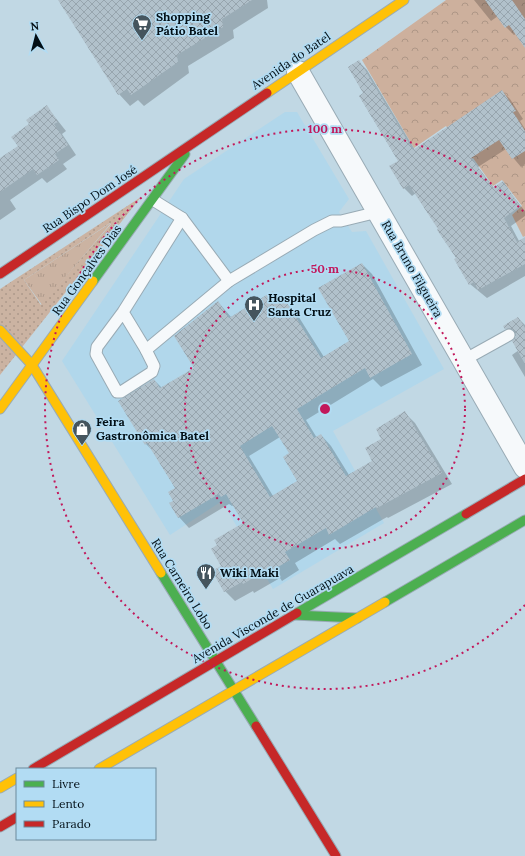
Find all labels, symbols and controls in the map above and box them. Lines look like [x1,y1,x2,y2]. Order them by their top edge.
place label: Shopping Pátio Batel [156,9,218,38]
supermarket icon: Shopping Pátio Batel [131,13,153,41]
north arrow [16,16,56,56]
text: N [30,19,40,34]
street label: Avenida do Batel [247,29,333,93]
text: 100 m [308,121,342,136]
street label: Rua Bispo Dom José [40,161,140,236]
street label: Rua Bruno Filgueira [379,218,446,320]
street label: Rua Gonçalves Dias [49,221,125,318]
text: 50 m [311,261,339,276]
place label: Hospital Santa Cruz [268,290,331,319]
hospital icon: Hospital Santa Cruz [243,294,265,322]
centre of rings [318,402,332,416]
place label: Feira Gastronômica Batel [96,414,209,443]
shop icon: Feira Gastronômica Batel [71,418,93,446]
street label: Rua Carneiro Lobo [148,536,216,632]
street label: Avenida Visconde de Guarapuava [188,561,356,667]
restaurant icon: Wiki Maki [195,562,217,590]
place label: Wiki Maki [220,565,279,580]
legend [16,768,156,840]
text: Livre [52,776,80,791]
text: Lento [52,796,84,811]
text: Parado [52,816,91,831]

